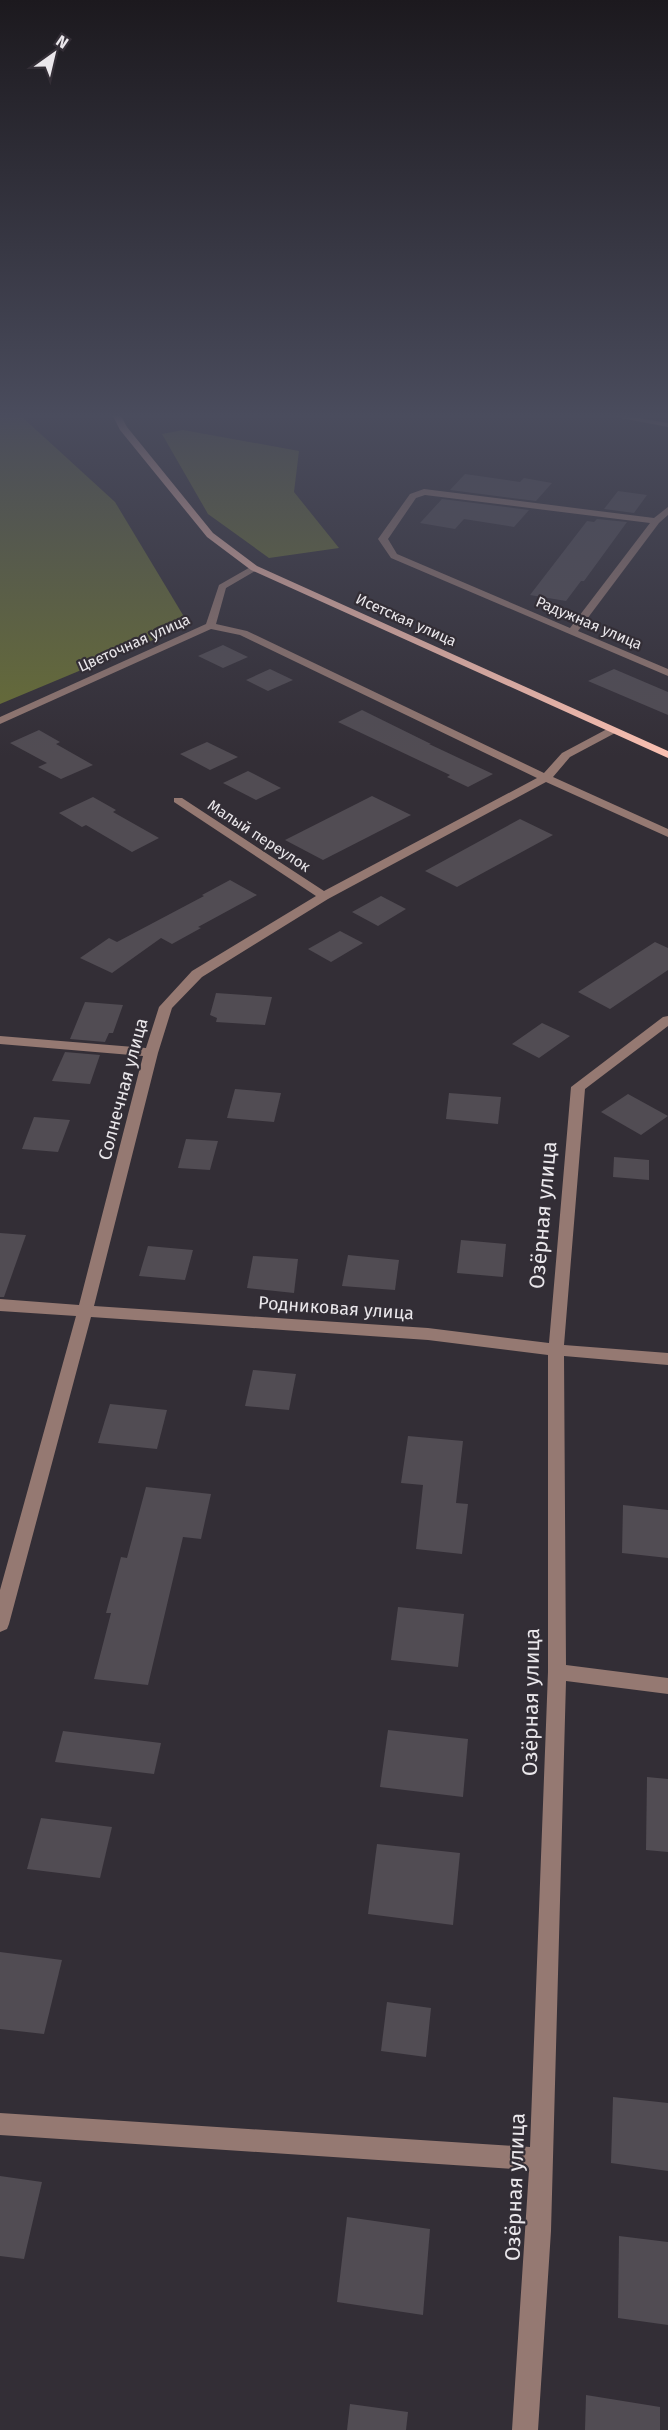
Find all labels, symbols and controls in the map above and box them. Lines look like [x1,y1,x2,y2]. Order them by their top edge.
north arrow [24,24,84,84]
text: N [52,31,72,53]
street label: Исетская улица [353,590,459,650]
street label: Радужная улица [533,593,645,653]
street label: Цветочная улица [75,610,193,676]
street label: Малый переулок [204,796,314,876]
street label: Солнечная улица [93,1016,153,1162]
street label: Озёрная улица [524,1140,562,1290]
street label: Родниковая улица [257,1292,415,1324]
street label: Озёрная улица [517,1628,545,1776]
street label: Озёрная улица [499,2112,531,2262]

